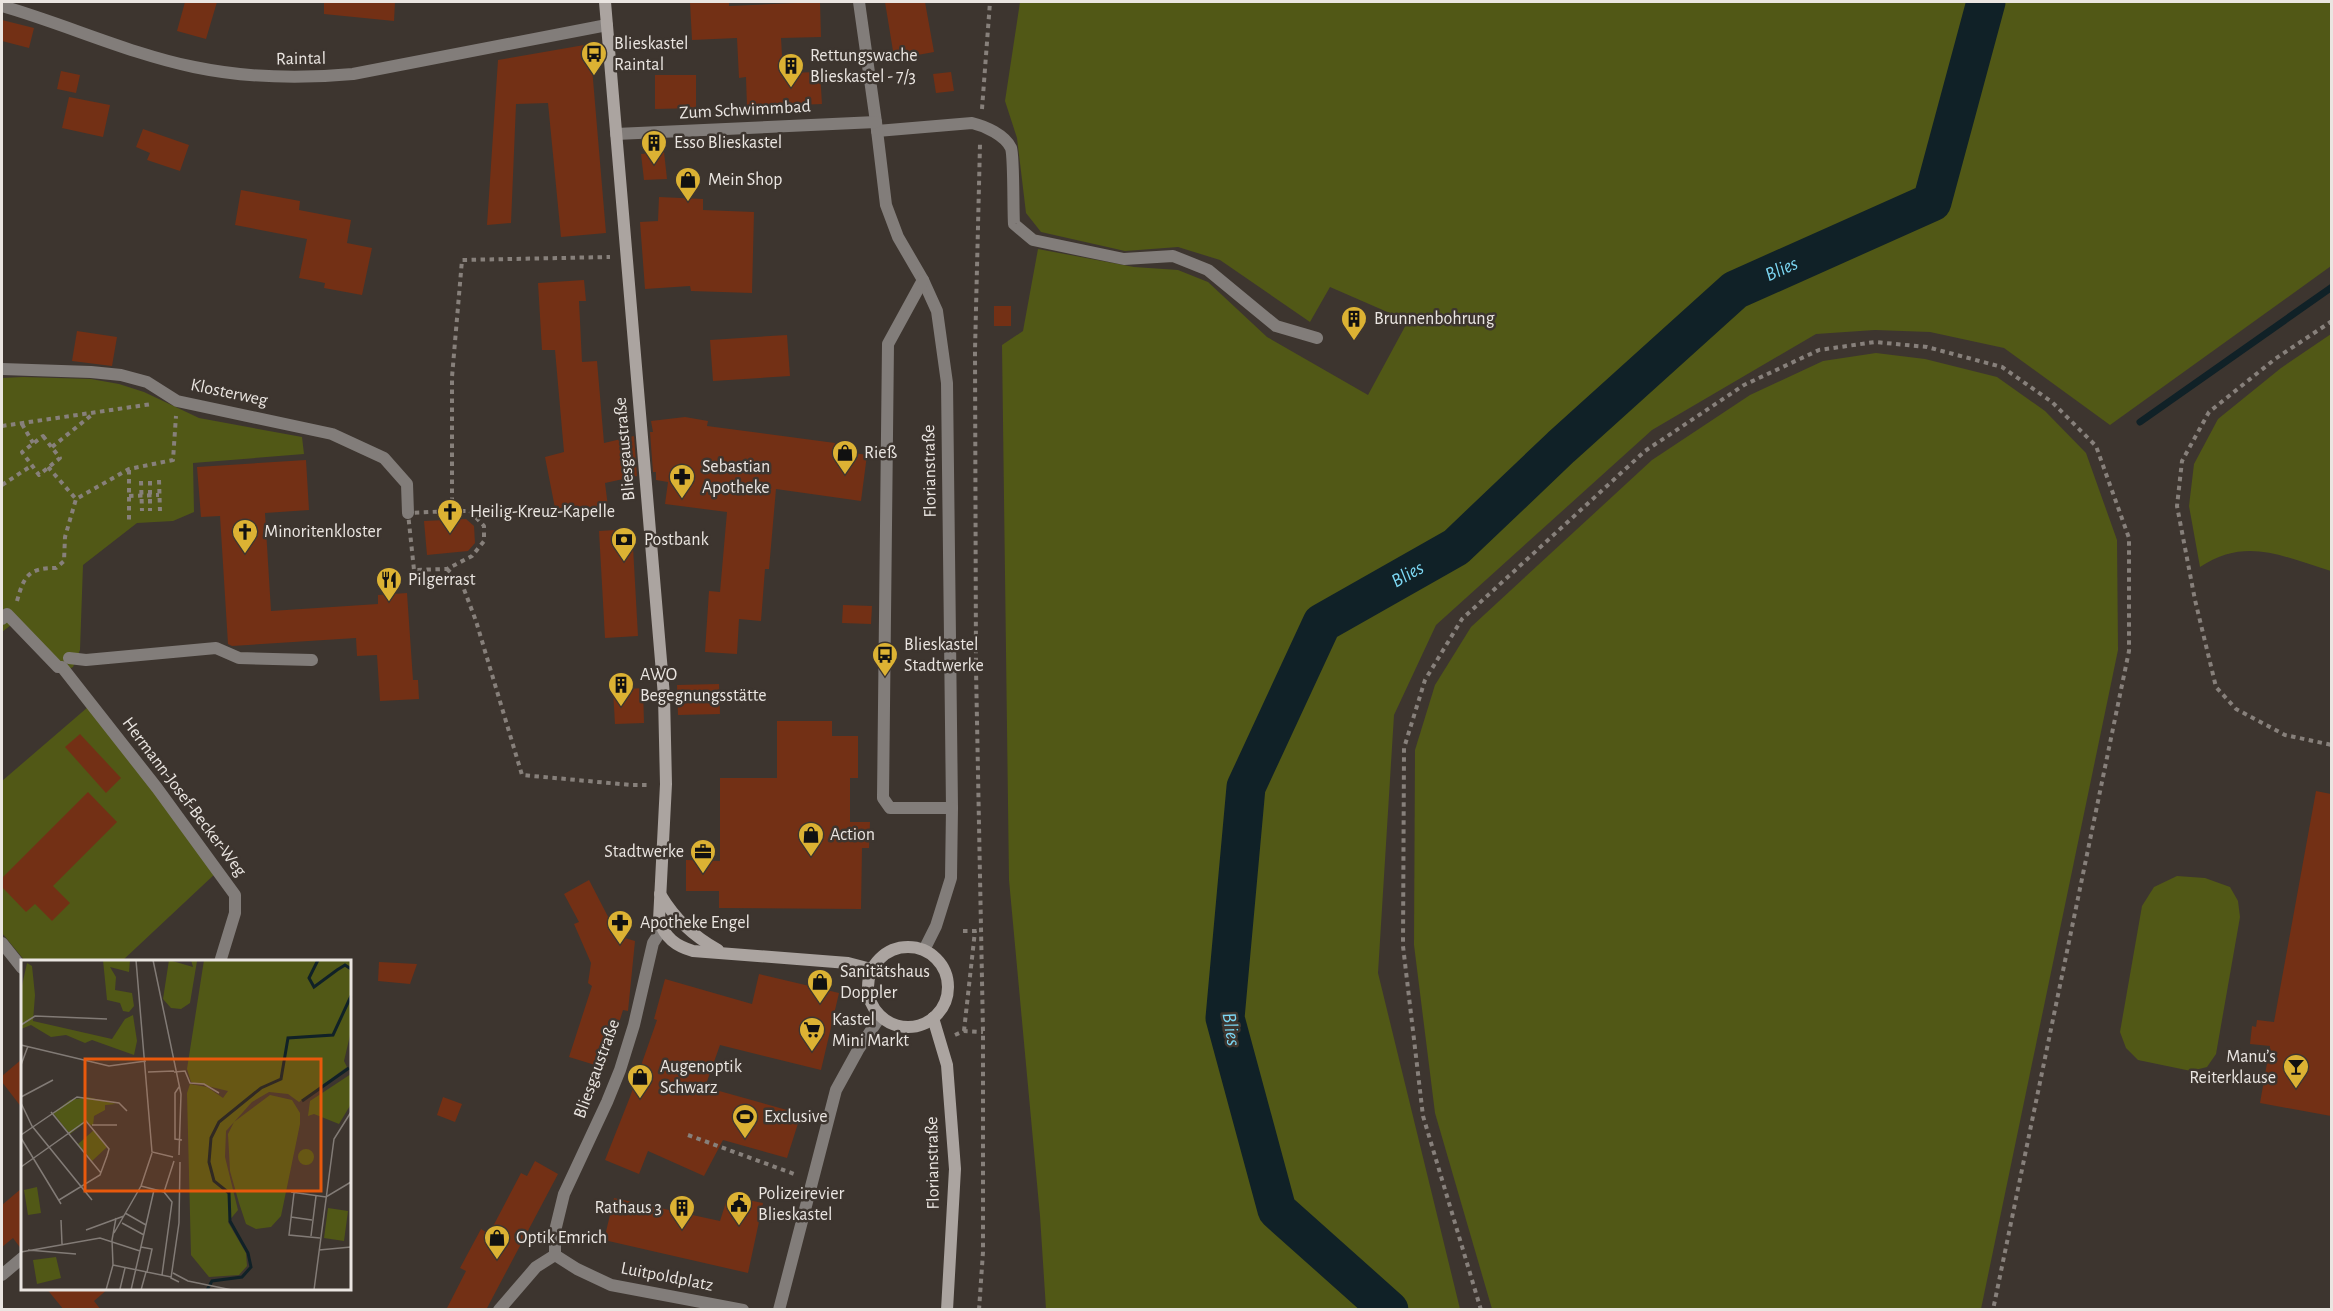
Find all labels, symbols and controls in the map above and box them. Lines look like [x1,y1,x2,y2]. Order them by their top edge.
place label: Blieskastel Raintal [614,35,688,74]
bus stop icon: Blieskastel Raintal [579,39,609,77]
place label: Rettungswache Blieskastel - 7/3 [810,47,918,86]
street label: Raintal [276,50,326,68]
building icon: Rettungswache Blieskastel - 7/3 [776,51,806,89]
street label: Zum Schwimmbad [679,98,811,122]
building icon: Esso Blieskastel [639,128,669,166]
place label: Esso Blieskastel [674,134,782,152]
shop icon: Mein Shop [673,165,703,203]
place label: Mein Shop [708,171,782,189]
water label: Blies [1762,253,1801,285]
building icon: Brunnenbohrung [1339,304,1369,342]
place label: Brunnenbohrung [1374,310,1495,328]
street label: Klosterweg [189,376,269,410]
street label: Bliesgaustraße [611,396,639,502]
street label: Florianstraße [920,424,940,518]
shop icon: Rieß [830,438,860,476]
place label: Rieß [864,444,897,462]
place label: Sebastian Apotheke [702,458,770,497]
pharmacy icon: Sebastian Apotheke [667,462,697,500]
church icon: Heilig-Kreuz-Kapelle [435,497,465,535]
place label: Heilig-Kreuz-Kapelle [470,503,615,521]
church icon: Minoritenkloster [230,517,260,555]
place label: Minoritenkloster [264,523,382,541]
bank icon: Postbank [609,525,639,563]
place label: Postbank [644,531,710,549]
water label: Blies [1388,557,1428,591]
restaurant icon: Pilgerrast [374,565,404,603]
place label: Pilgerrast [408,571,476,589]
place label: Blieskastel Stadtwerke [904,636,984,675]
bus stop icon: Blieskastel Stadtwerke [870,640,900,678]
place label: AWO Begegnungsstätte [640,666,767,705]
building icon: AWO Begegnungsstätte [606,670,636,708]
street label: Hermann-Josef-Becker-Weg [118,714,250,880]
shop icon: Action [796,820,826,858]
place label: Action [830,826,875,844]
office icon: Stadtwerke [688,837,718,875]
place label: Stadtwerke [604,843,684,861]
pharmacy icon: Apotheke Engel [605,908,635,946]
place label: Apotheke Engel [640,914,750,932]
inset map [21,960,351,1290]
place label: Sanitätshaus Doppler [840,963,930,1002]
shop icon: Sanitätshaus Doppler [805,967,835,1005]
place label: Kastel Mini Markt [832,1011,909,1050]
water label: Blies [1219,1011,1244,1048]
supermarket icon: Kastel Mini Markt [797,1015,827,1053]
street label: Bliesgaustraße [571,1017,623,1121]
place label: Manu’s Reiterklause [2189,1048,2276,1087]
bar icon: Manu’s Reiterklause [2281,1052,2311,1090]
place label: Augenoptik Schwarz [660,1058,743,1097]
shop icon: Augenoptik Schwarz [625,1062,655,1100]
sports icon: Exclusive [730,1102,760,1140]
place label: Exclusive [764,1108,827,1126]
street label: Florianstraße [923,1116,943,1210]
place label: Polizeirevier Blieskastel [758,1185,844,1224]
public building icon: Polizeirevier Blieskastel [724,1189,754,1227]
building icon: Rathaus 3 [667,1193,697,1231]
place label: Rathaus 3 [594,1199,662,1217]
shop icon: Optik Emrich [482,1223,512,1261]
place label: Optik Emrich [516,1229,607,1247]
street label: Luitpoldplatz [619,1259,715,1295]

